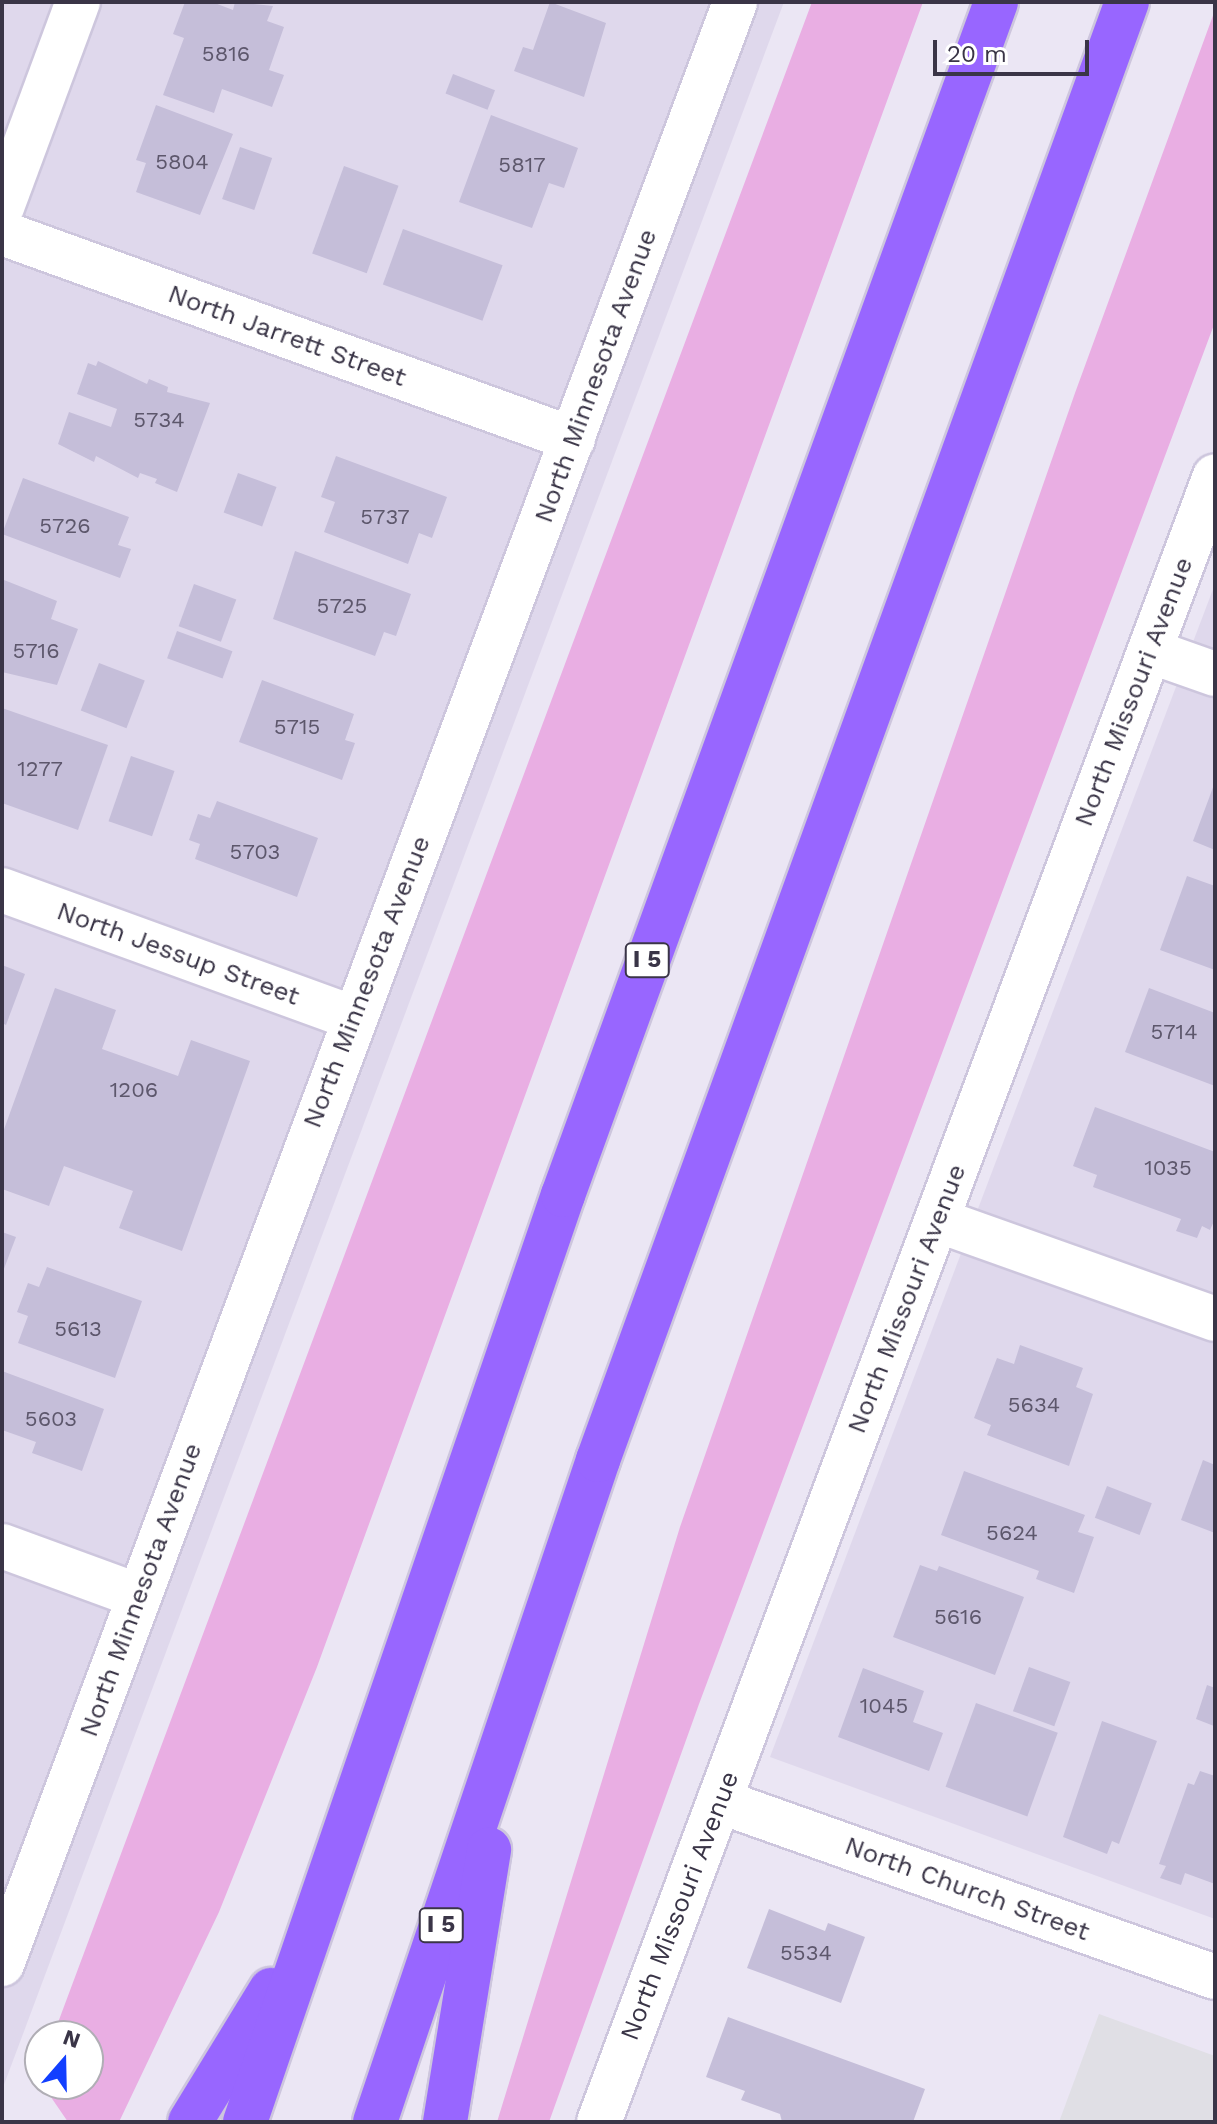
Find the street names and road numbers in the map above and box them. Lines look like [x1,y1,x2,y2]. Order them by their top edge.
street label: North Minnesota Avenue [528,224,664,528]
street label: North Jarrett Street [163,278,411,394]
street label: North Missouri Avenue [1068,553,1200,831]
street label: North Minnesota Avenue [297,831,437,1133]
street label: North Jessup Street [52,895,304,1013]
road number: I 5 [623,940,671,980]
street label: North Missouri Avenue [841,1160,973,1438]
street label: North Minnesota Avenue [73,1438,209,1742]
street label: North Missouri Avenue [614,1767,746,2045]
street label: North Church Street [840,1830,1094,1948]
road number: I 5 [417,1905,465,1945]

